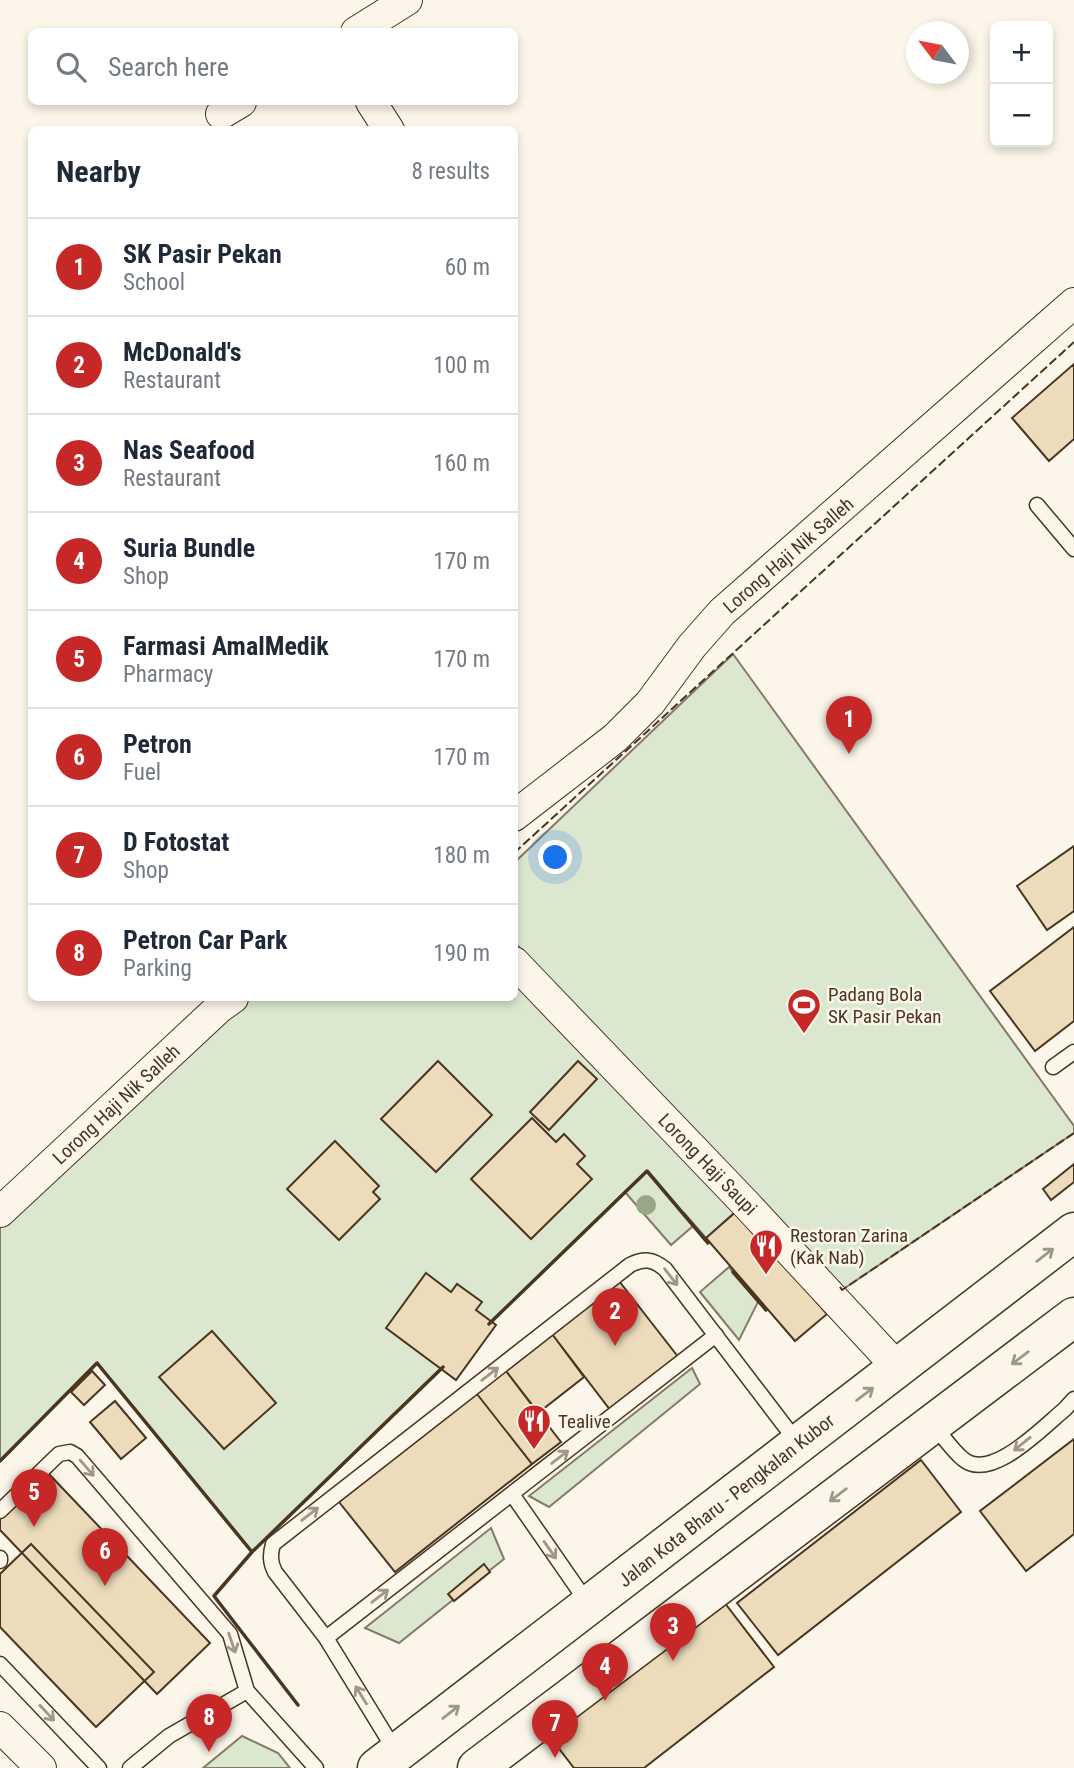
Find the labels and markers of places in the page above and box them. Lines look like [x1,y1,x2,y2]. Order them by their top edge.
pin: 1 [826,696,872,754]
place label: Padang Bola SK Pasir Pekan [828,983,941,1028]
sports icon: Padang Bola SK Pasir Pekan [785,986,823,1035]
place label: Restoran Zarina (Kak Nab) [790,1224,908,1269]
restaurant icon: Restoran Zarina (Kak Nab) [747,1227,785,1276]
pin: 2 [592,1288,638,1346]
restaurant icon: Tealive [515,1402,553,1451]
place label: Tealive [558,1410,611,1433]
pin: 5 [11,1469,57,1527]
pin: 6 [82,1528,128,1586]
pin: 3 [650,1603,696,1661]
pin: 4 [582,1643,628,1701]
pin: 8 [186,1694,232,1752]
pin: 7 [532,1700,578,1758]

